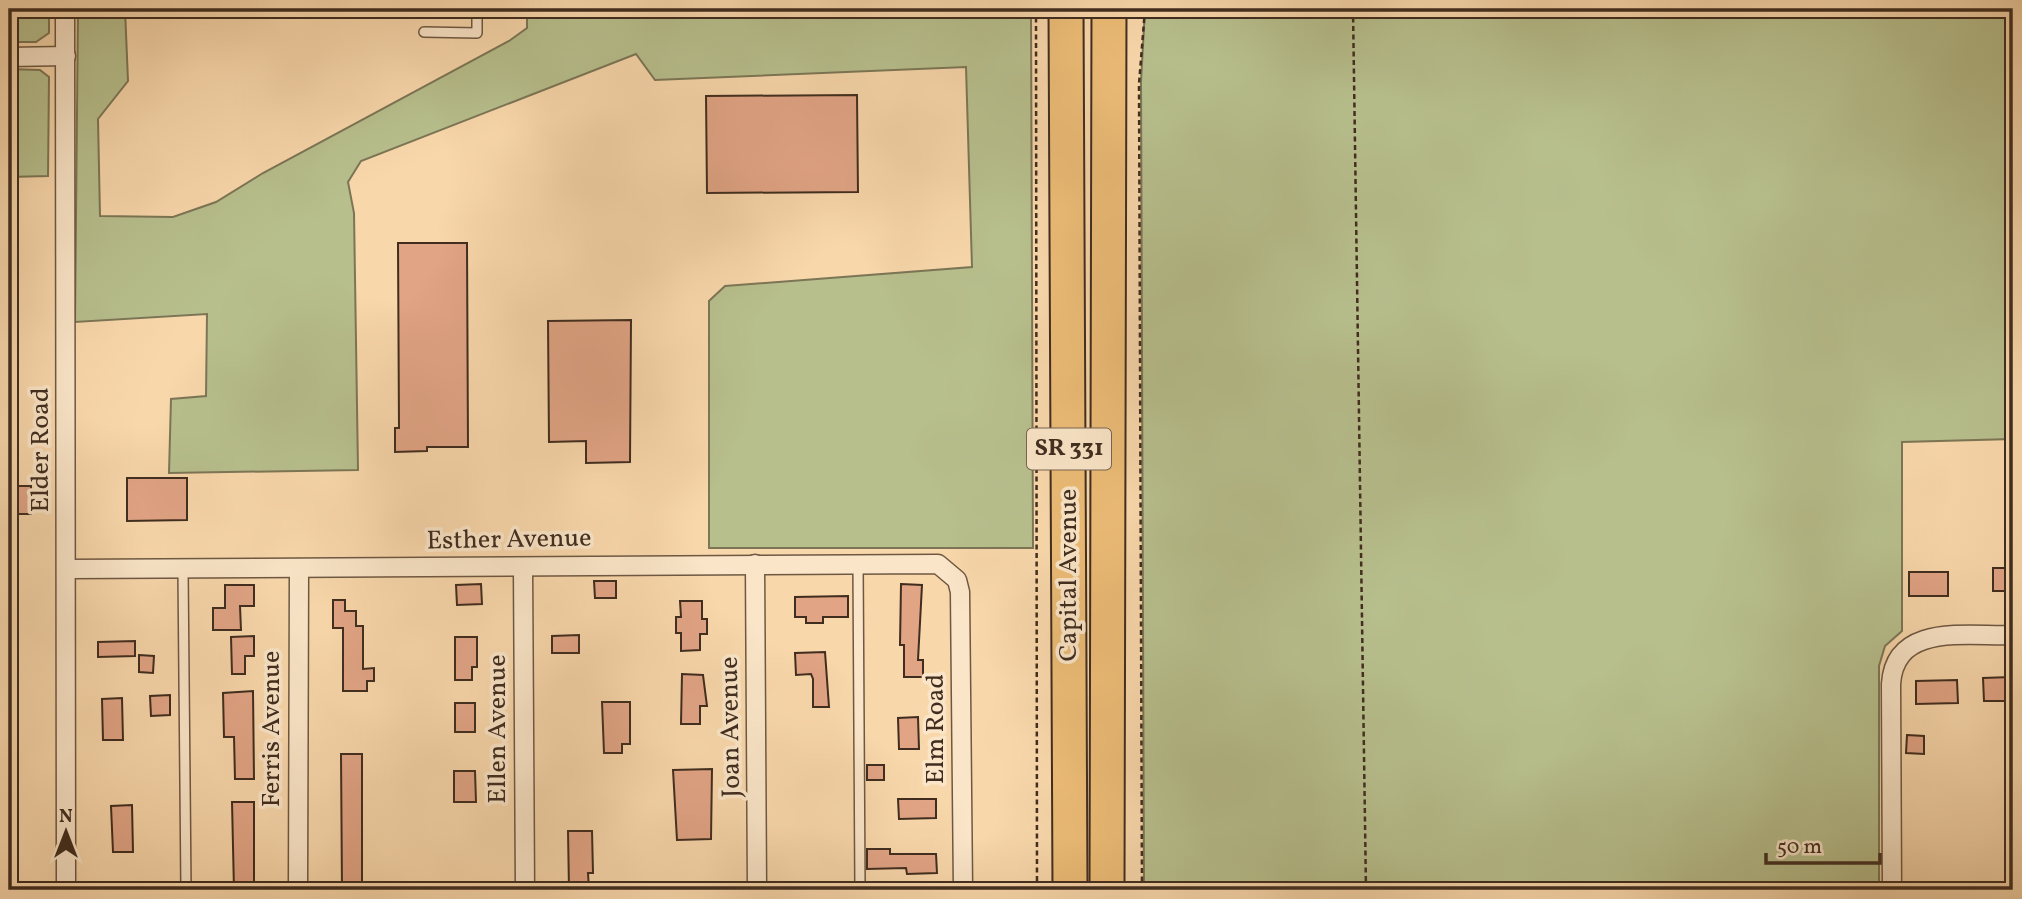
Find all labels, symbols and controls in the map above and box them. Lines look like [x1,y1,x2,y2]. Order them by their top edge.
street label: Elder Road [23,387,59,513]
road number: SR 331 [1027,428,1111,470]
street label: Capital Avenue [1051,489,1087,661]
street label: Esther Avenue [426,521,592,559]
street label: Ferris Avenue [254,651,290,807]
street label: Ellen Avenue [480,654,516,804]
street label: Joan Avenue [712,656,750,798]
street label: Elm Road [918,674,954,784]
north arrow [32,797,102,867]
text: N [59,804,73,830]
scale bar [1766,822,1880,866]
text: 50 m [1777,833,1822,862]

